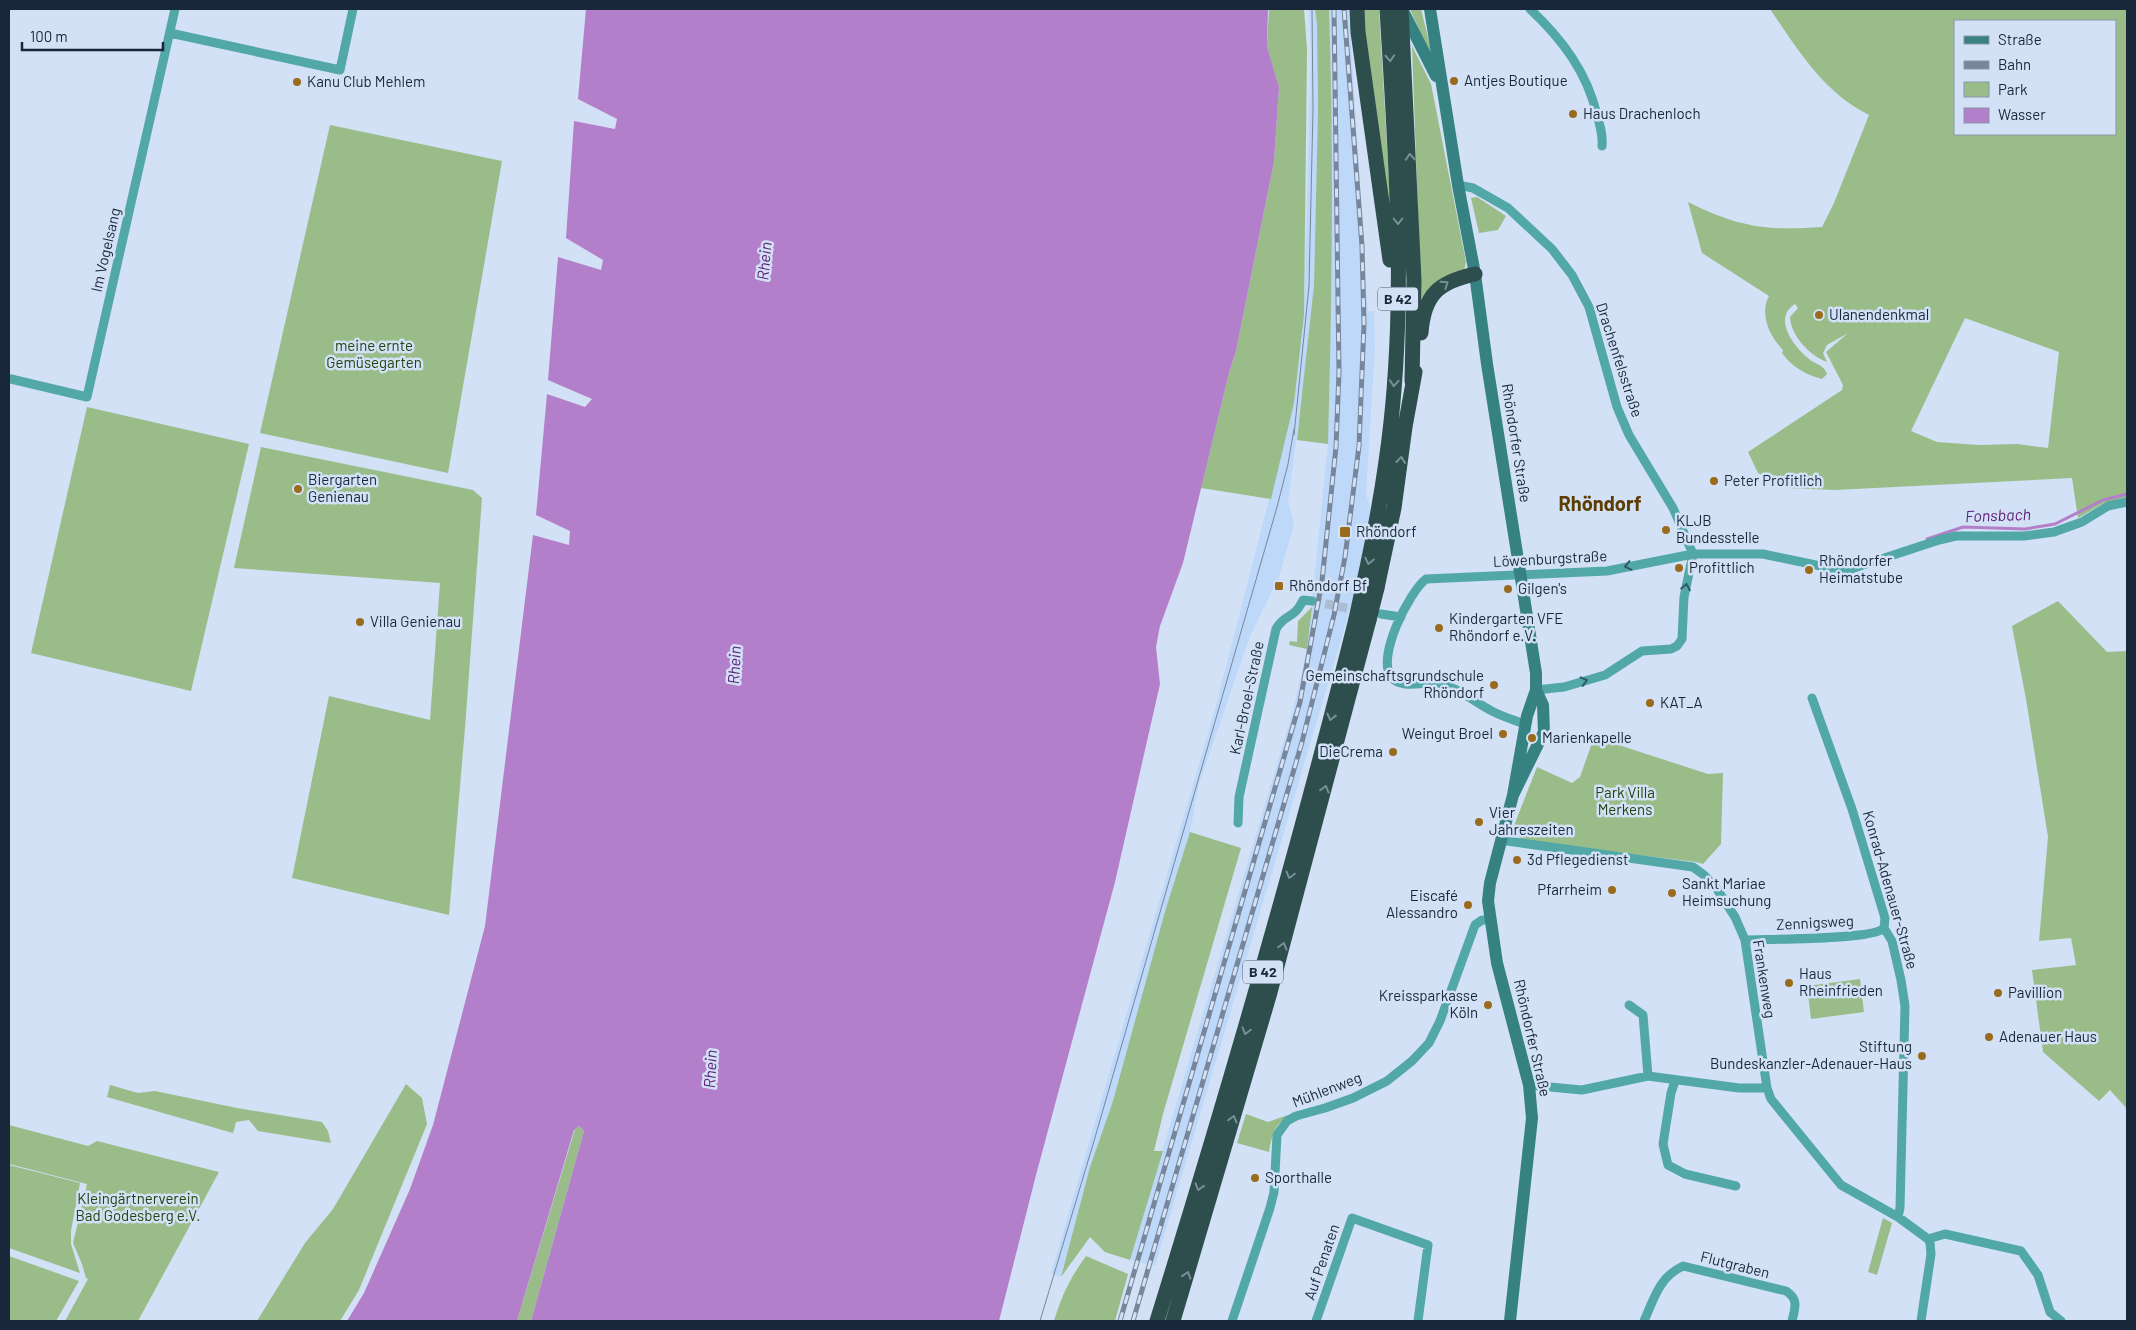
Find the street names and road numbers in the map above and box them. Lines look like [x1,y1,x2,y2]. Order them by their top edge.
street label: Im Vogelsang [87,206,123,294]
road number: B 42 [1378,288,1418,310]
street label: Drachenfelsstraße [1593,300,1647,419]
street label: Rhöndorfer Straße [1499,382,1535,504]
street label: Löwenburgstraße [1492,546,1608,570]
street label: Karl-Broel-Straße [1225,639,1267,756]
street label: Konrad-Adenauer-Straße [1860,808,1922,971]
street label: Zennigsweg [1776,911,1854,933]
street label: Frankenweg [1750,938,1780,1019]
road number: B 42 [1243,960,1283,984]
street label: Rhöndorfer Straße [1511,977,1555,1098]
street label: Mühlenweg [1289,1068,1364,1111]
street label: Auf Penaten [1300,1221,1342,1302]
street label: Flutgraben [1699,1247,1772,1281]

